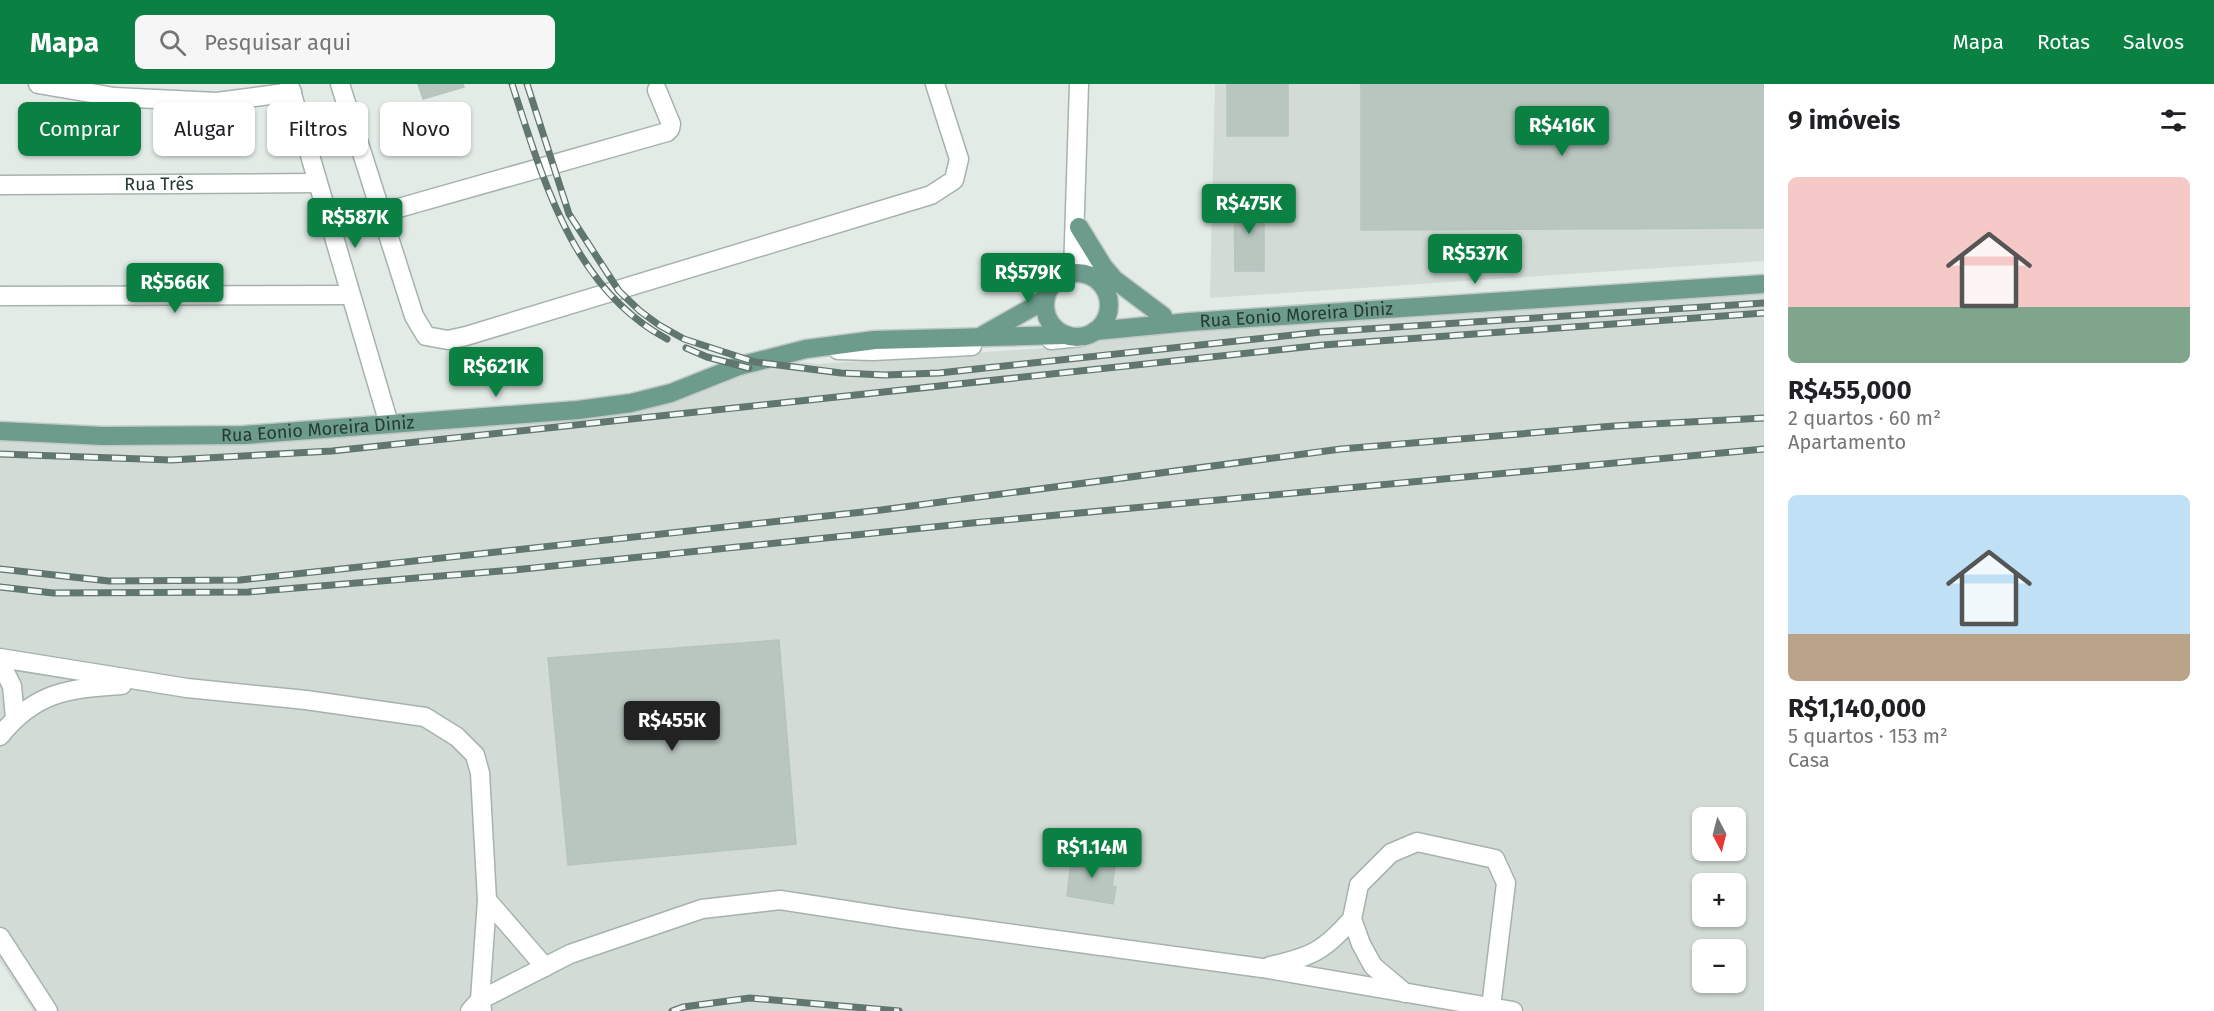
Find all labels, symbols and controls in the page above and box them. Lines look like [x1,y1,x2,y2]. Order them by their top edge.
search box [135,15,555,69]
text: Mapa [30,26,99,59]
icon: search [156,26,189,59]
text: Pesquisar aqui [204,29,351,56]
text: Mapa [1953,29,2004,55]
text: Rotas [2037,29,2090,55]
text: Salvos [2123,29,2184,55]
chip: Comprar [18,102,141,156]
chip: Alugar [153,102,255,156]
chip: Filtros [267,102,368,156]
chip: Novo [380,102,471,156]
icon: filters [2157,104,2190,137]
text: 9 imóveis [1788,105,1900,136]
pin: R$416K [1513,106,1611,157]
text: R$416K [1529,113,1595,137]
street label: Rua Três [124,173,194,195]
pin: R$475K [1200,184,1298,235]
text: R$475K [1216,191,1282,215]
pin: R$587K [306,198,404,249]
text: R$587K [321,205,389,229]
icon: home [1935,216,2043,324]
pin: R$537K [1426,234,1524,285]
text: R$537K [1442,241,1508,265]
pin: R$579K [979,253,1077,304]
text: R$579K [995,260,1061,284]
pin: R$566K [126,263,224,314]
text: R$566K [140,270,210,294]
street label: Rua Eonio Moreira Diniz [1199,298,1394,332]
pin: R$621K [447,347,545,398]
text: R$621K [463,354,529,378]
text: R$455,000 [1788,375,1912,406]
text: 2 quartos · 60 m² [1788,406,1941,430]
street label: Rua Eonio Moreira Diniz [221,411,415,446]
text: Apartamento [1788,430,1906,454]
icon: home [1935,534,2043,642]
text: R$1,140,000 [1788,693,1926,724]
pin: R$455K [623,701,721,752]
text: R$455K [638,708,706,732]
text: 5 quartos · 153 m² [1788,724,1948,748]
text: Casa [1788,748,1830,772]
north arrow [1692,807,1746,861]
map controls [1692,807,1746,993]
pin: R$1.14M [1037,828,1147,879]
text: R$1.14M [1057,835,1127,859]
button: + [1692,873,1746,927]
button: − [1692,939,1746,993]

